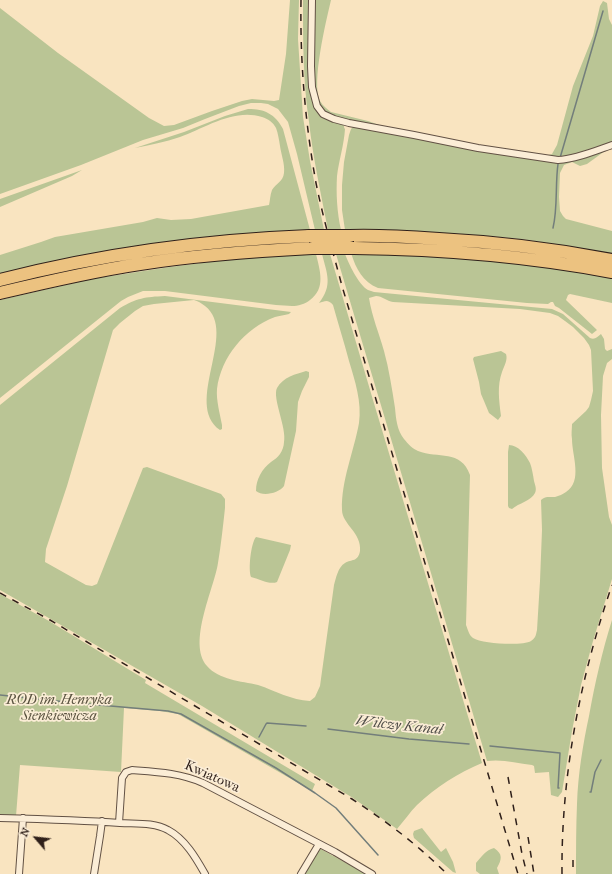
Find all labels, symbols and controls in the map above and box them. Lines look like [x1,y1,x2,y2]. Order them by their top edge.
park label: ROD im. Henryka Sienkiewicza [6,693,112,726]
water label: Wilczy Kanał [355,712,443,740]
street label: Kwiatowa [182,757,242,797]
north arrow [16,818,56,858]
text: N [17,825,33,839]

